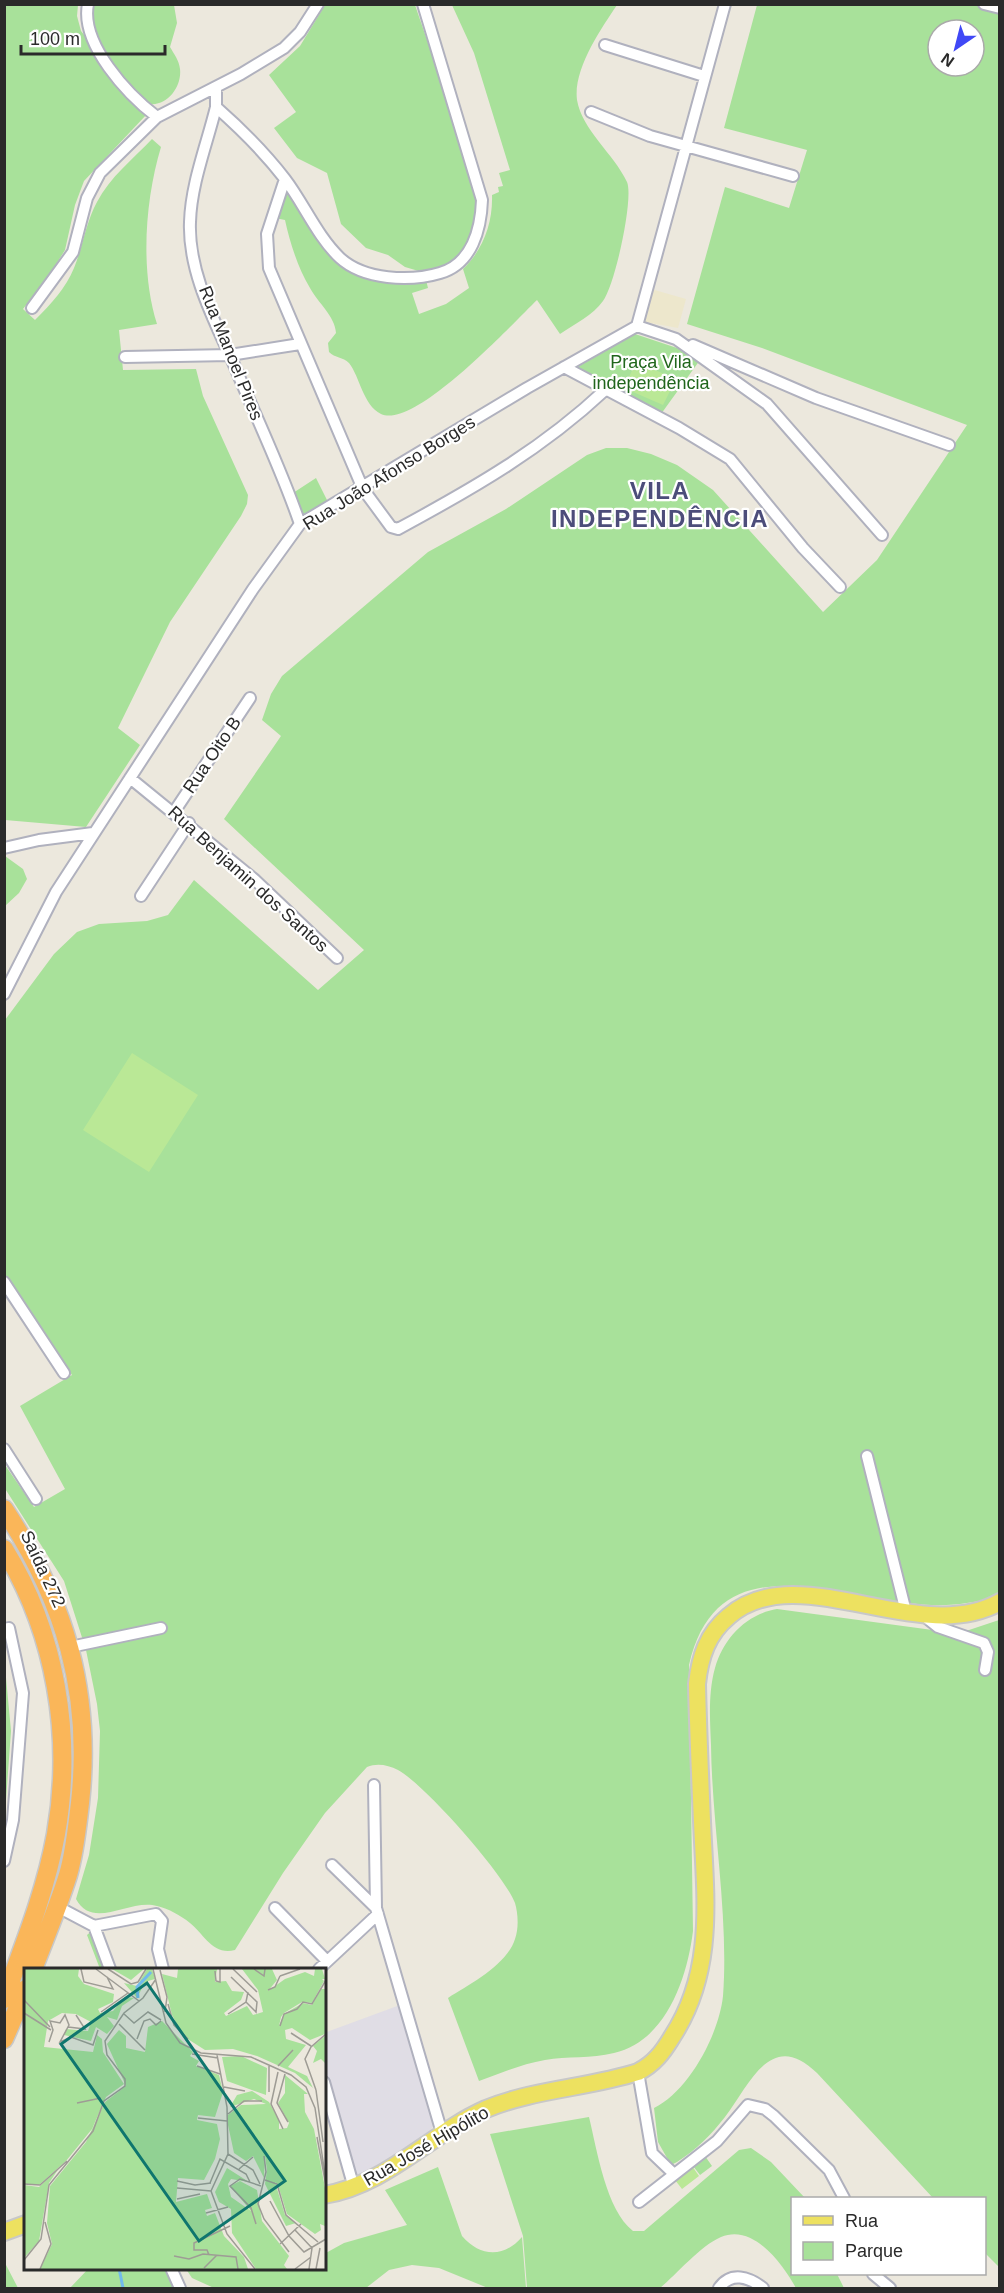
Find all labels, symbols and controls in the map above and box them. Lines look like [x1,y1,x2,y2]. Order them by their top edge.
scale bar [21,18,165,56]
north arrow [926,18,986,78]
text: 100 m [30,29,80,49]
text: N [938,50,957,70]
street label: Rua Manoel Pires [195,283,267,423]
park label: Praça Vila independência [592,352,711,393]
street label: Rua João Afonso Borges [299,412,479,534]
district label: VILA INDEPENDÊNCIA [551,477,769,532]
street label: Rua Oito B [179,713,245,797]
street label: Rua Benjamin dos Santos [164,802,332,956]
street label: Saída 272 [17,1528,69,1610]
inset map [24,1968,326,2269]
street label: Rua José Hipólito [360,2102,492,2190]
legend [791,2197,986,2275]
text: Rua [845,2211,879,2231]
text: Parque [845,2241,903,2261]

